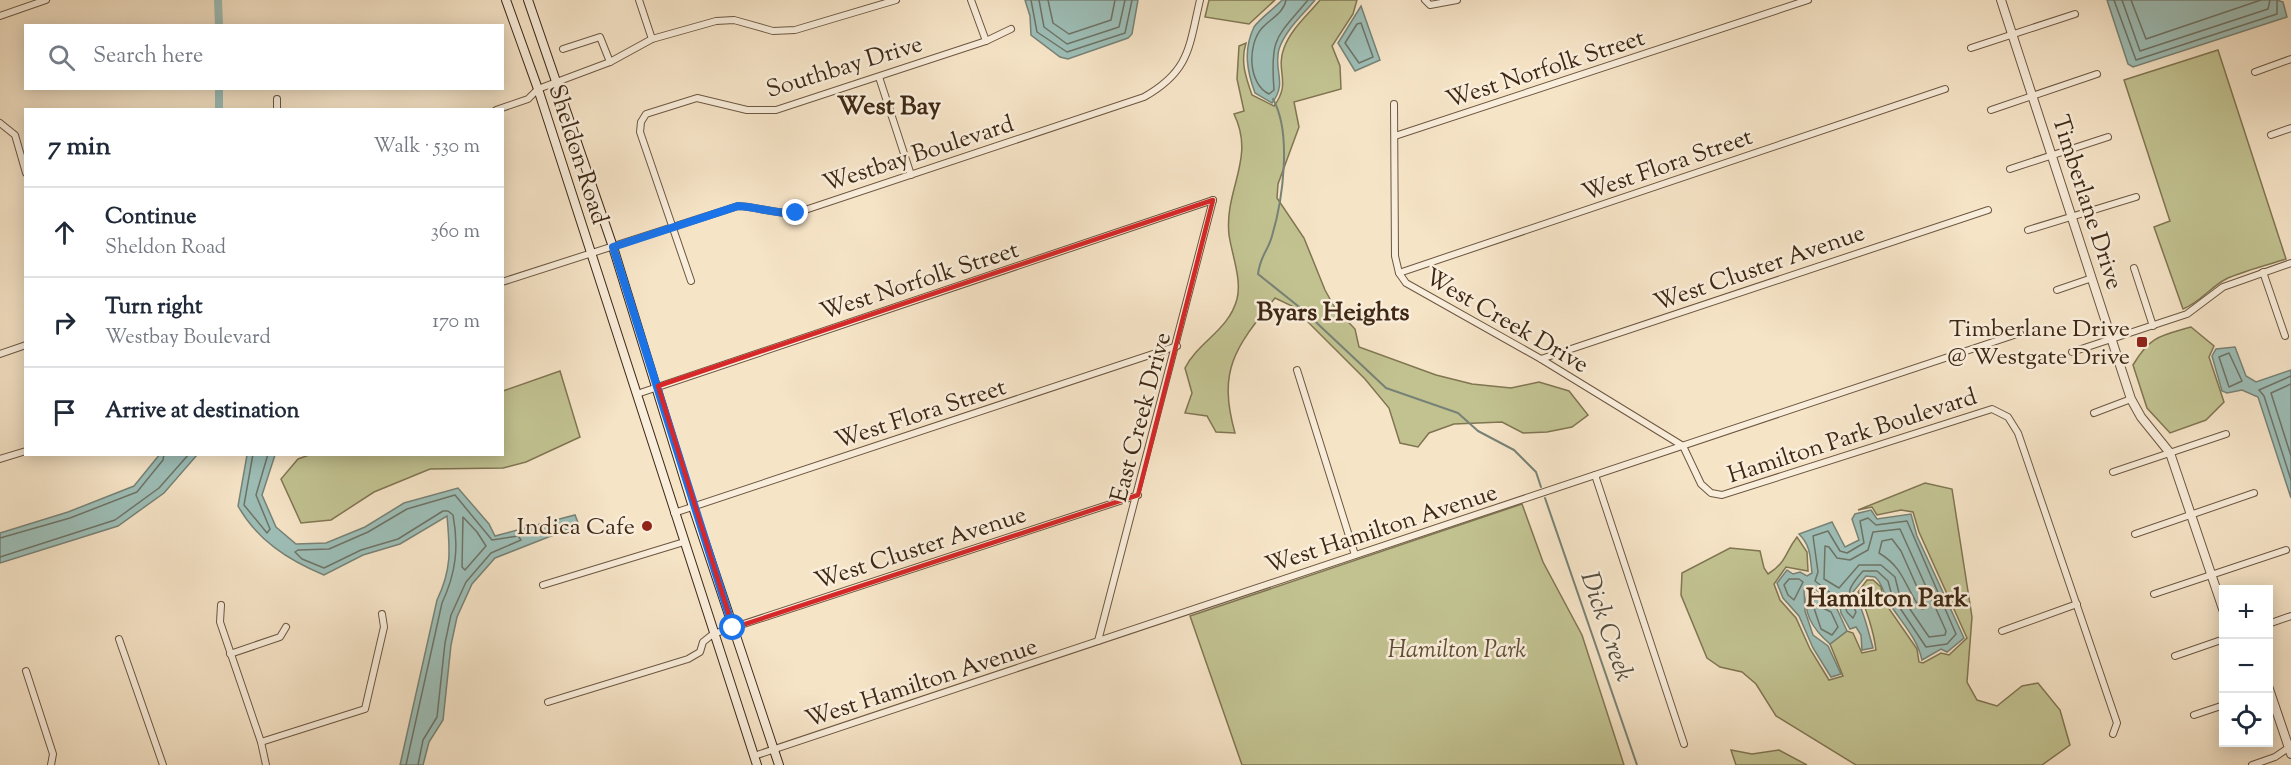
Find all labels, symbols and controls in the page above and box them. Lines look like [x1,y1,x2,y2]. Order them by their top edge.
street label: West Norfolk Street [1442,22,1649,118]
search box [24,24,504,90]
street label: Southbay Drive [762,28,927,108]
icon: search [45,41,78,74]
text: Search here [93,41,203,73]
street label: Sheldon Road [538,80,616,229]
district label: West Bay [837,89,941,126]
street label: Westbay Boulevard [819,108,1019,202]
street label: Timberlane Drive [2042,111,2130,294]
street label: West Flora Street [1578,121,1757,211]
text: 7 min [48,129,111,166]
text: Walk · 530 m [373,133,480,162]
route end [782,199,808,225]
text: Continue [105,202,196,234]
icon: ahead [48,216,81,249]
street label: West Cluster Avenue [1650,217,1870,321]
text: 360 m [431,218,480,247]
text: Sheldon Road [105,234,226,263]
street label: West Norfolk Street [816,234,1023,330]
street label: West Creek Drive [1418,261,1594,383]
text: Turn right [105,292,202,324]
district label: Byars Heights [1256,295,1410,332]
icon: right [48,306,81,339]
text: 170 m [432,308,480,337]
place label: Timberlane Drive @ Westgate Drive [1947,313,2130,375]
text: Westbay Boulevard [105,324,271,353]
street label: East Creek Drive [1103,329,1181,506]
marker: Timberlane Drive @ Westgate Drive [2135,335,2149,349]
street label: West Flora Street [831,371,1011,459]
street label: Hamilton Park Boulevard [1724,380,1982,493]
icon: arrive [48,396,81,429]
text: Arrive at destination [105,396,300,428]
street label: West Hamilton Avenue [1261,476,1502,583]
street label: West Cluster Avenue [810,499,1031,599]
place label: Indica Cafe [517,511,635,545]
marker: Indica Cafe [640,519,654,533]
water label: Dick Creek [1570,567,1642,687]
district label: Hamilton Park [1806,581,1969,618]
map controls [2219,585,2273,747]
button: + [2219,585,2273,639]
route start [719,614,745,640]
street label: West Hamilton Avenue [801,630,1042,737]
park label: Hamilton Park [1388,634,1526,668]
button: − [2219,639,2273,693]
button: locate [2219,693,2273,747]

